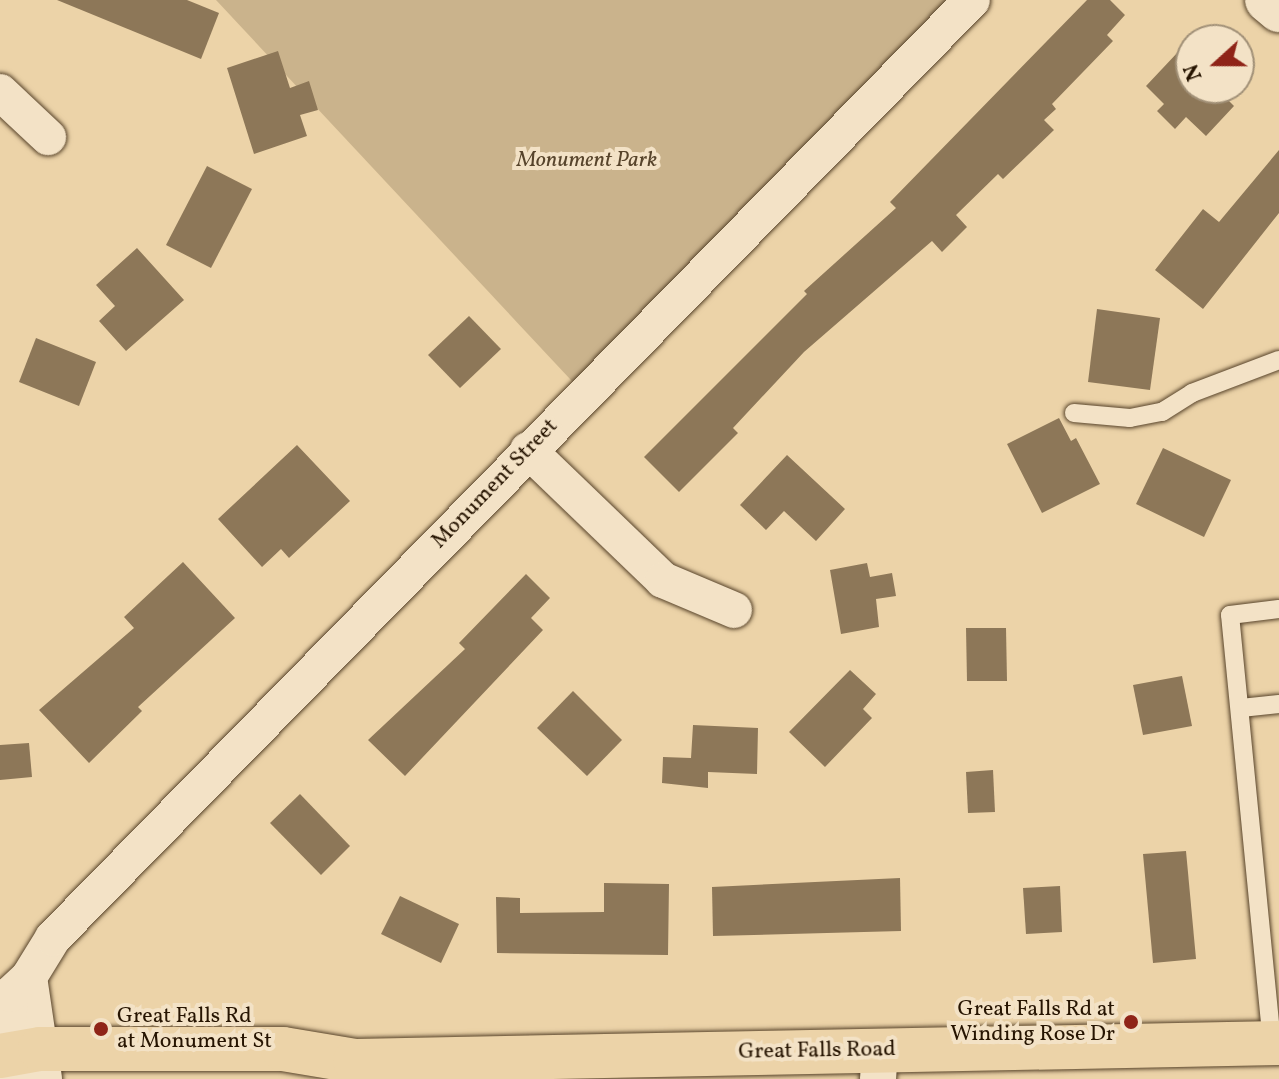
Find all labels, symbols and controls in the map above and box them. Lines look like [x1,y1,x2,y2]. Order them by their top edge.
north arrow [1175,24,1255,104]
text: N [1177,59,1211,85]
park label: Monument Park [517,148,657,174]
street label: Monument Street [426,414,564,554]
place label: Great Falls Rd at Winding Rose Dr [950,996,1115,1048]
place label: Great Falls Rd at Monument St [117,1003,272,1054]
marker: Great Falls Rd at Winding Rose Dr [1122,1013,1140,1031]
marker: Great Falls Rd at Monument St [92,1020,110,1038]
street label: Great Falls Road [738,1036,896,1066]

